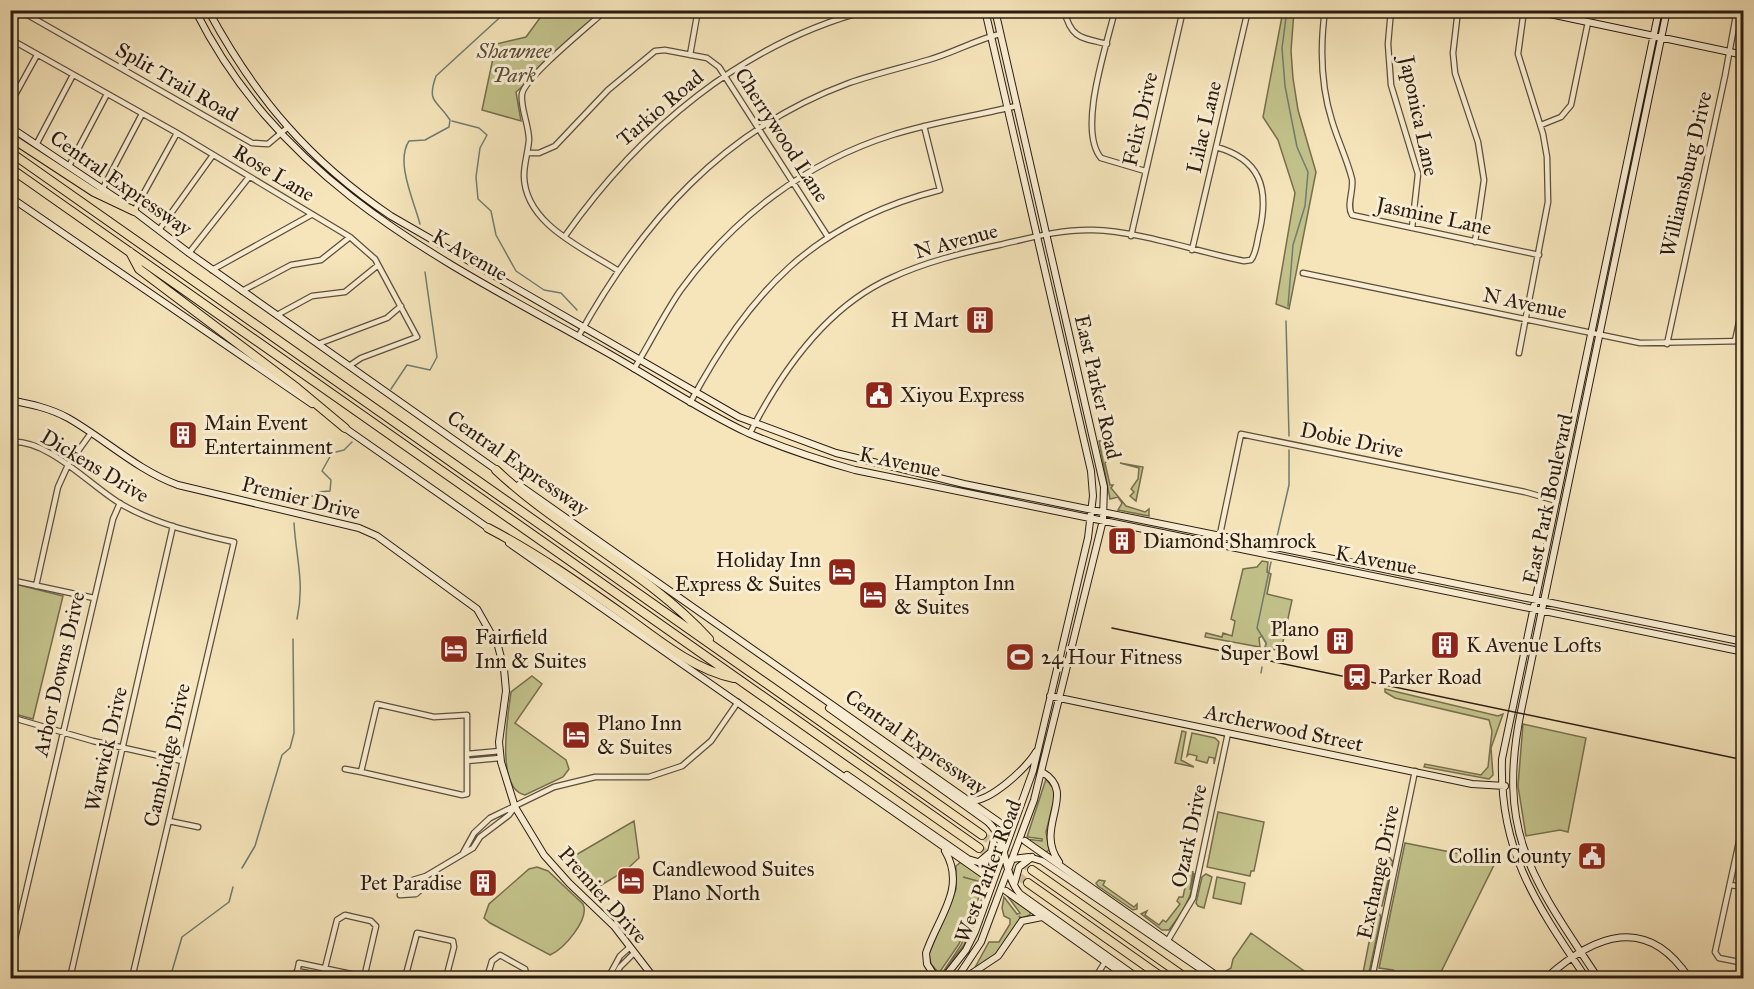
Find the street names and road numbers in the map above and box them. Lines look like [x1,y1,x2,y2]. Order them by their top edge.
street label: Split Trail Road [111,36,243,128]
street label: Japonica Lane [1393,52,1444,179]
street label: Cherrywood Lane [729,63,835,207]
street label: Tarkio Road [611,64,709,152]
street label: Felix Drive [1117,69,1164,169]
street label: Lilac Lane [1181,78,1227,176]
street label: Williamsburg Drive [1654,88,1718,259]
street label: Central Expressway [45,124,198,242]
street label: Rose Lane [228,138,320,208]
street label: Jasmine Lane [1372,191,1494,241]
street label: N Avenue [911,217,1001,265]
street label: K Avenue [428,223,512,287]
street label: N Avenue [1481,281,1570,325]
street label: East Parker Road [1069,312,1127,462]
street label: Central Expressway [442,404,595,522]
street label: East Park Boulevard [1517,411,1579,586]
street label: Dobie Drive [1298,416,1406,464]
street label: Dickens Drive [36,424,154,509]
street label: K Avenue [857,441,943,483]
street label: Premier Drive [239,471,363,525]
street label: K Avenue [1333,539,1419,581]
street label: Arbor Downs Drive [27,589,91,760]
street label: Cambridge Drive [138,680,196,829]
street label: Central Expressway [840,683,993,801]
street label: Warwick Drive [79,684,133,814]
street label: Archerwood Street [1201,698,1366,758]
street label: Ozark Drive [1165,782,1213,890]
street label: West Parker Road [949,795,1027,946]
street label: Exchange Drive [1351,802,1405,942]
street label: Premier Drive [553,841,653,949]

